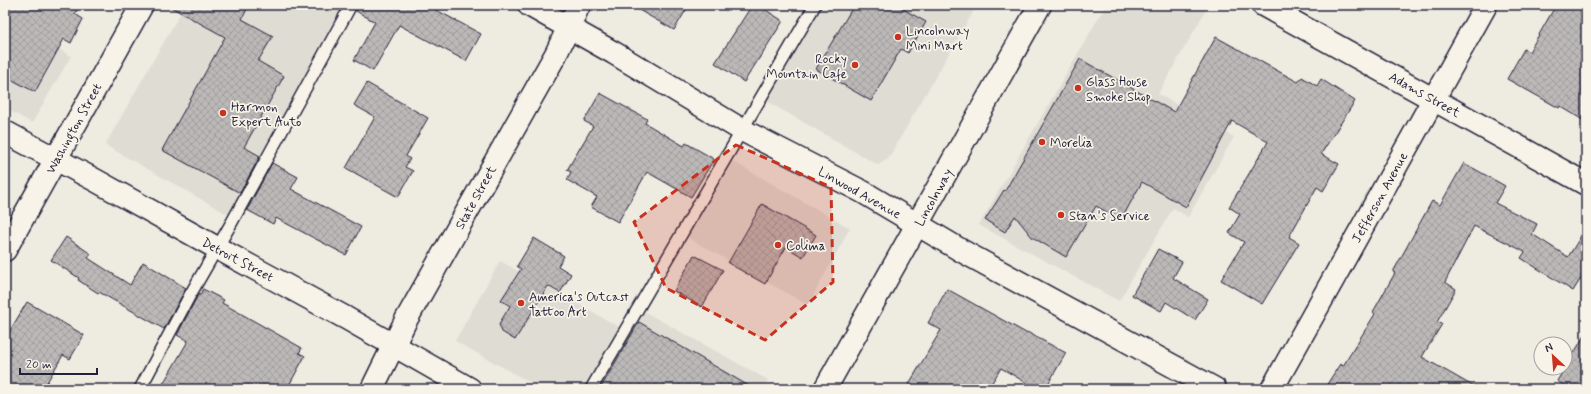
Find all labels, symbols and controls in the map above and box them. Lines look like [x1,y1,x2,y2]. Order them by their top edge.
place label: Lincolnway Mini Mart [906,23,969,55]
marker: Lincolnway Mini Mart [893,32,903,42]
place label: Rocky Mountain Cafe [766,51,847,83]
marker: Rocky Mountain Cafe [850,60,860,70]
street label: Adams Street [1386,69,1463,122]
place label: Glass House Smoke Shop [1086,74,1151,106]
street label: Washington Street [42,80,108,178]
marker: Glass House Smoke Shop [1073,83,1083,93]
place label: Harmon Expert Auto [231,99,301,131]
marker: Harmon Expert Auto [218,108,228,118]
place label: Morelia [1050,135,1093,152]
marker: Morelia [1037,137,1047,147]
street label: Jefferson Avenue [1348,149,1412,246]
street label: State Street [452,162,501,233]
street label: Linwood Avenue [815,163,904,223]
street label: Lincolnway [911,166,957,230]
place label: Stan's Service [1069,208,1150,225]
marker: Stan's Service [1056,210,1066,220]
street label: Detroit Street [199,234,276,286]
place label: Colima [786,238,826,255]
marker: Colima [773,240,783,250]
place label: America's Outcast Tattoo Art [529,289,629,321]
marker: America's Outcast Tattoo Art [516,298,526,308]
north arrow [1533,336,1573,376]
text: N [1543,340,1555,356]
scale bar [20,350,97,376]
text: 20 m [26,357,52,373]

